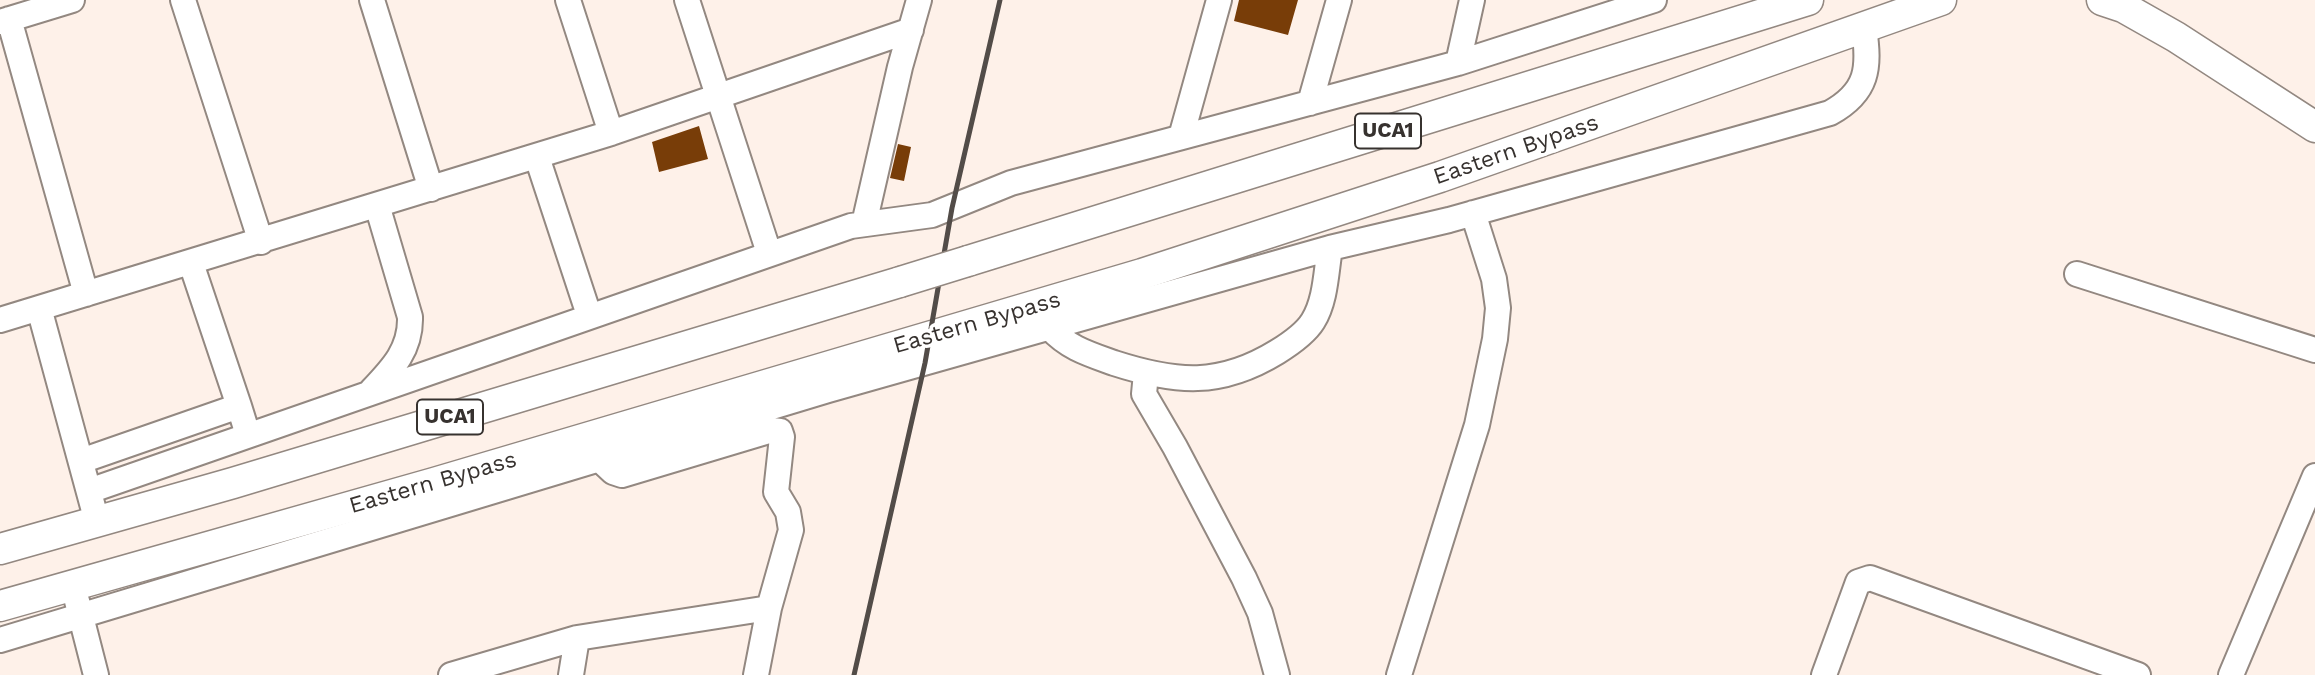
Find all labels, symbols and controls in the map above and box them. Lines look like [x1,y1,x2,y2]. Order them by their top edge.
street label: Eastern Bypass [1430,109,1602,191]
road number: UCA1 [1355,114,1421,148]
street label: Eastern Bypass [890,286,1064,360]
road number: UCA1 [417,400,483,434]
street label: Eastern Bypass [346,446,520,520]

